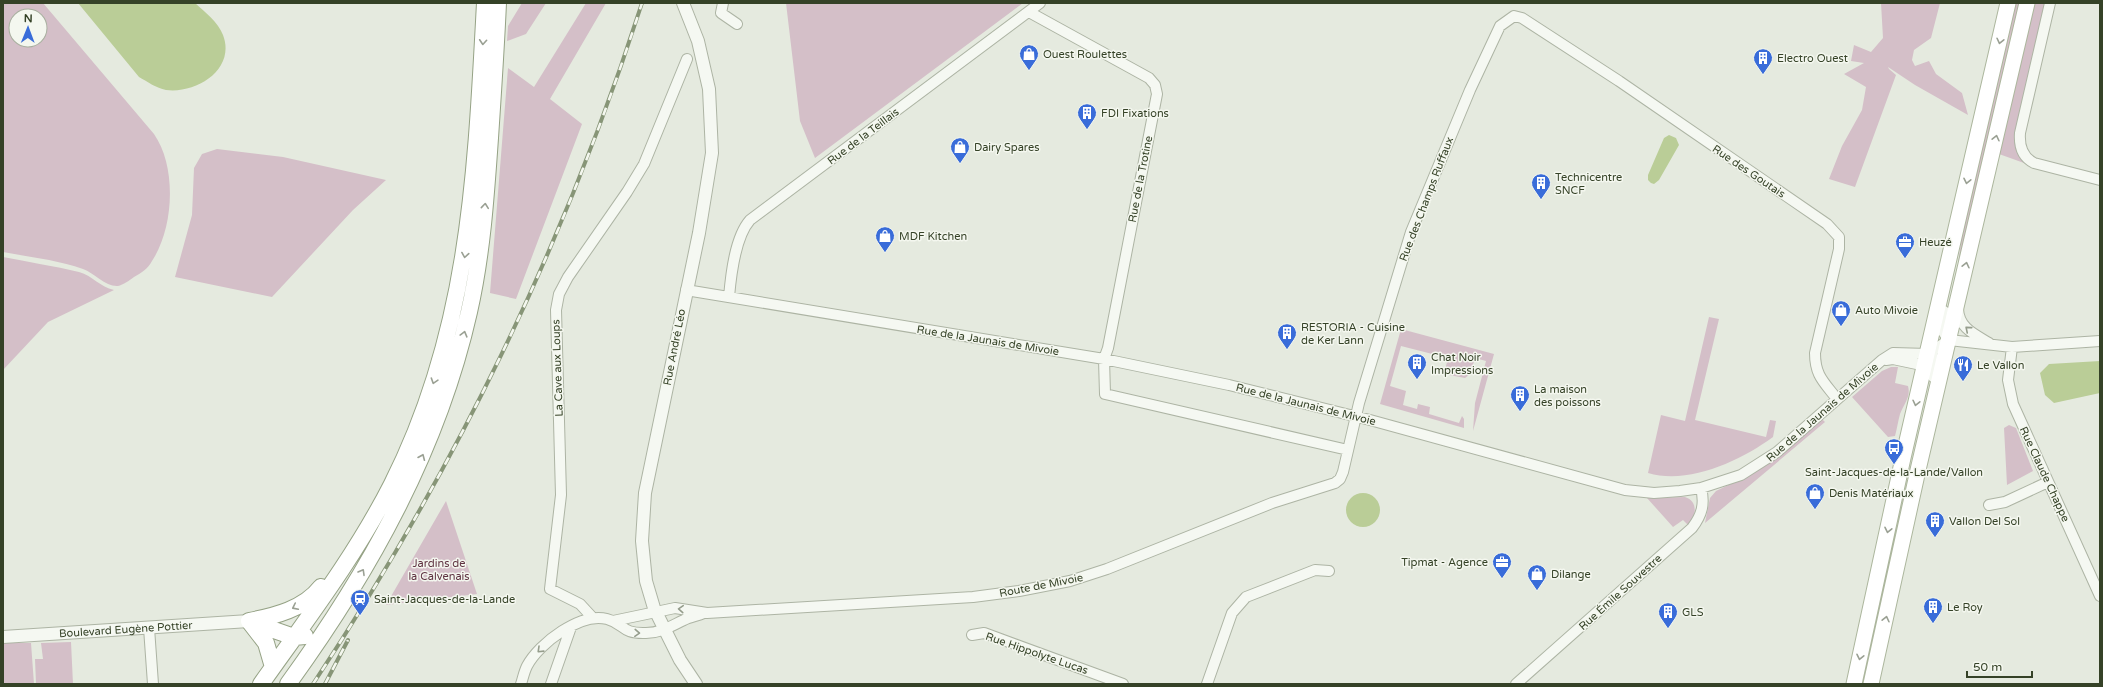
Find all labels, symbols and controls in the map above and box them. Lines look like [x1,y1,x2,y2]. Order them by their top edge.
north arrow [8,8,48,48]
text: N [24,12,33,25]
one-way arrow [1996,38,2004,44]
one-way arrow [479,39,487,45]
shop icon: Ouest Roulettes [1018,43,1040,71]
building icon: Electro Ouest [1752,47,1774,75]
place label: Ouest Roulettes [1043,48,1127,61]
place label: Electro Ouest [1777,52,1848,65]
building icon: FDI Fixations [1076,102,1098,130]
street label: Rue de la Teillais [825,105,902,167]
place label: FDI Fixations [1101,107,1169,120]
street label: Rue de la Trotine [1126,135,1155,224]
street label: Rue des Champs Ruffaux [1397,135,1456,263]
one-way arrow [1991,135,1999,141]
shop icon: Dairy Spares [949,136,971,164]
place label: Dairy Spares [974,141,1039,154]
street label: Rue des Goutais [1710,142,1788,201]
place label: Technicentre SNCF [1555,171,1622,197]
building icon: Technicentre SNCF [1530,172,1552,200]
one-way arrow [1964,178,1972,184]
one-way arrow [480,203,489,209]
shop icon: MDF Kitchen [874,225,896,253]
place label: MDF Kitchen [899,230,967,243]
office icon: Heuzé [1894,231,1916,259]
place label: Heuzé [1919,236,1952,249]
one-way arrow [461,252,470,258]
one-way arrow [1962,262,1970,268]
shop icon: Auto Mivoie [1830,299,1852,327]
place label: Auto Mivoie [1855,304,1918,317]
street label: Rue André Léo [661,307,688,387]
street label: La Cave aux Loups [549,319,566,417]
place label: RESTORIA - Cuisine de Ker Lann [1301,321,1405,347]
building icon: RESTORIA - Cuisine de Ker Lann [1276,322,1298,350]
street label: Rue de la Jaunais de Mivoie [916,323,1060,358]
one-way arrow [1965,327,1973,334]
one-way arrow [459,331,468,338]
place label: Chat Noir Impressions [1431,351,1493,377]
building icon: Chat Noir Impressions [1406,352,1428,380]
restaurant icon: Le Vallon [1952,354,1974,382]
place label: Le Vallon [1977,359,2025,372]
street label: Rue de la Jaunais de Mivoie [1764,360,1881,464]
one-way arrow [430,377,439,384]
street label: Rue de la Jaunais de Mivoie [1235,381,1377,428]
place label: La maison des poissons [1534,383,1601,409]
building icon: La maison des poissons [1509,384,1531,412]
one-way arrow [1912,400,1921,407]
street label: Rue Claude Chappe [2017,425,2072,524]
bus stop icon: Saint-Jacques-de-la-Lande/Vallon [1883,437,1905,465]
one-way arrow [417,454,425,462]
place label: Saint-Jacques-de-la-Lande/Vallon [1805,466,1983,479]
shop icon: Denis Matériaux [1804,482,1826,510]
place label: Denis Matériaux [1829,487,1914,500]
building icon: Vallon Del Sol [1924,510,1946,538]
place label: Vallon Del Sol [1949,515,2020,528]
one-way arrow [1884,527,1892,533]
office icon: Tipmat - Agence [1491,551,1513,579]
street label: Rue Émile Souvestre [1576,551,1664,633]
place label: Tipmat - Agence [1401,556,1488,569]
park label: Jardins de la Calvenais [408,557,470,583]
shop icon: Dilange [1526,563,1548,591]
place label: Dilange [1551,568,1591,581]
one-way arrow [357,569,364,576]
street label: Route de Mivoie [998,571,1084,600]
station icon: Saint-Jacques-de-la-Lande [349,588,371,616]
place label: Saint-Jacques-de-la-Lande [374,593,515,606]
building icon: Le Roy [1922,596,1944,624]
building icon: GLS [1657,601,1679,629]
place label: Le Roy [1947,601,1983,614]
one-way arrow [292,602,299,610]
one-way arrow [678,605,684,613]
place label: GLS [1682,606,1704,619]
one-way arrow [1881,615,1889,622]
street label: Boulevard Eugène Pottier [59,619,194,640]
one-way arrow [634,628,640,637]
street label: Rue Hippolyte Lucas [984,630,1090,677]
one-way arrow [537,646,545,653]
scale bar [1967,653,2032,679]
one-way arrow [1857,654,1865,660]
text: 50 m [1973,660,2002,674]

